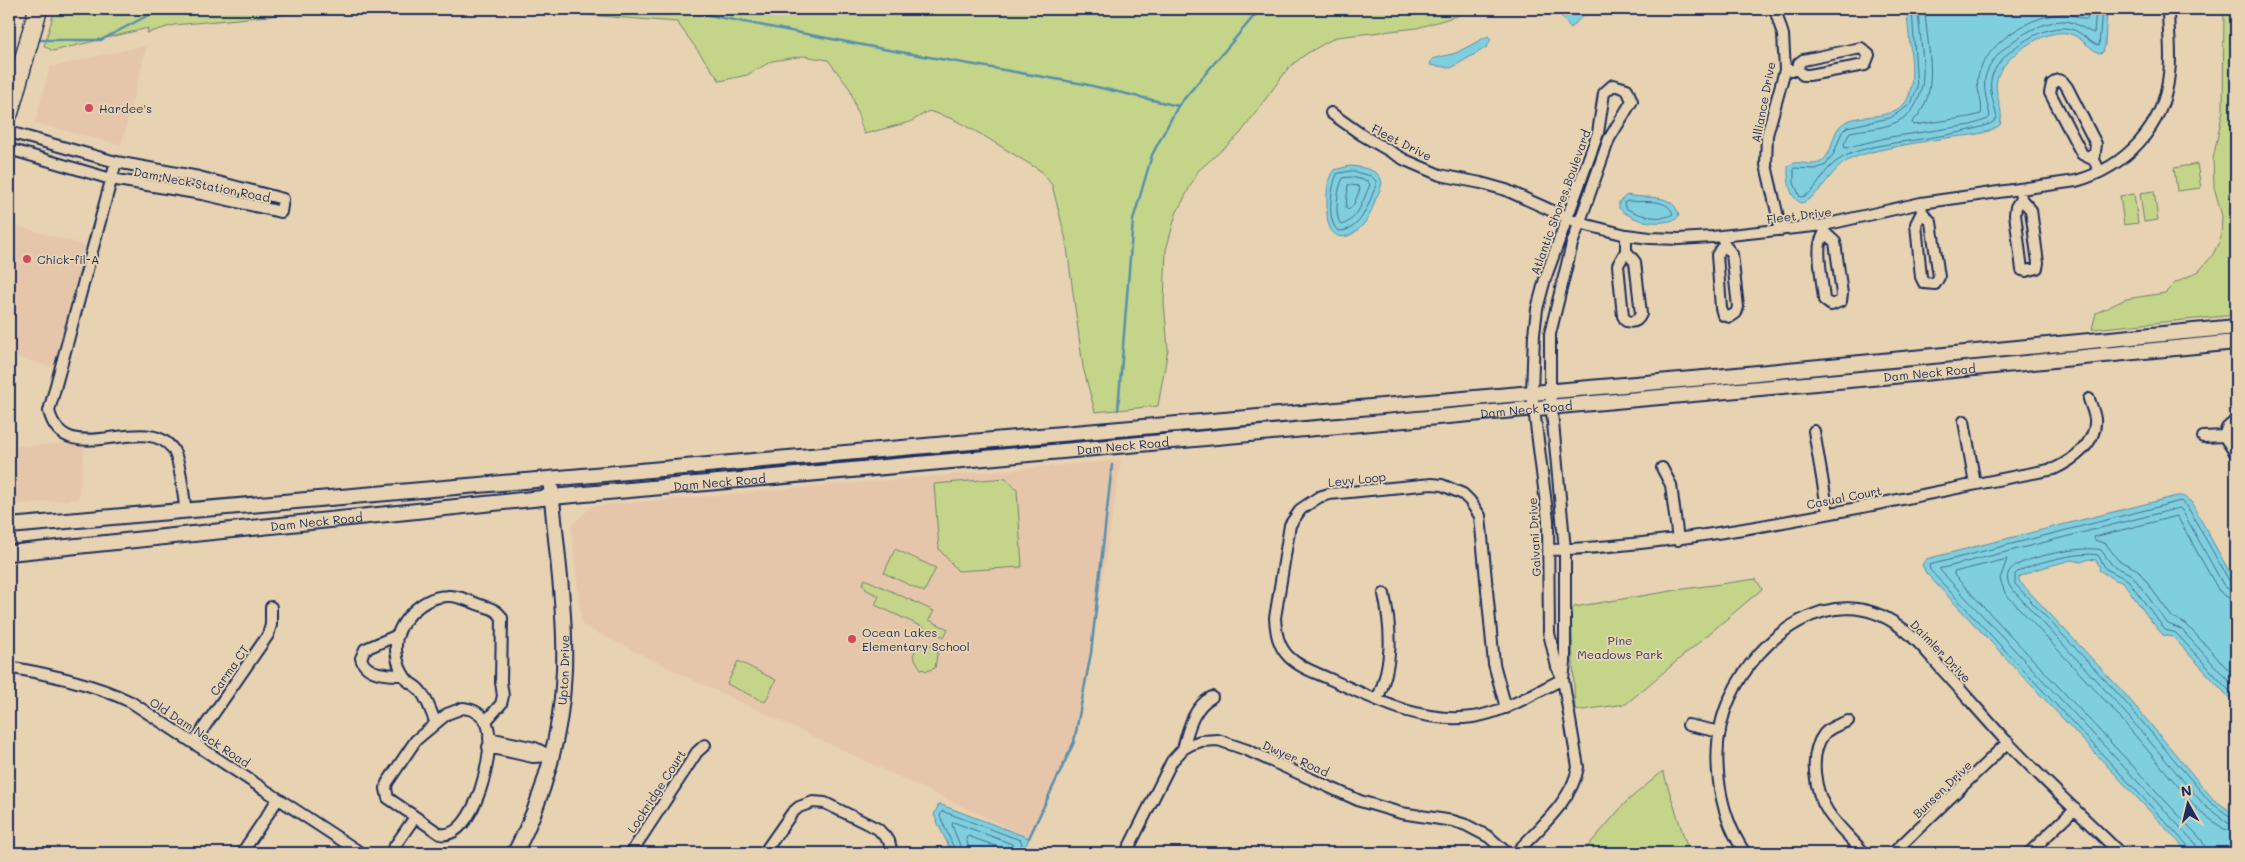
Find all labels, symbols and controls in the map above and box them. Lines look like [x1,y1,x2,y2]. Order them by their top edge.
street label: Alliance Drive [1747,60,1779,144]
place label: Hardee's [99,100,152,116]
marker: Hardee's [83,102,95,114]
street label: Fleet Drive [1369,120,1435,164]
street label: Atlantic Shores Boulevard [1526,127,1594,277]
street label: Dam Neck Station Road [132,163,272,205]
street label: Fleet Drive [1766,203,1832,227]
place label: Chick-fil-A [37,251,99,267]
marker: Chick-fil-A [21,253,33,265]
street label: Dam Neck Road [1883,360,1977,385]
street label: Dam Neck Road [1479,397,1573,421]
street label: Dam Neck Road [1076,433,1170,458]
street label: Levy Loop [1327,468,1387,490]
street label: Dam Neck Road [673,470,767,494]
street label: Casual Court [1805,482,1883,512]
street label: Galvani Drive [1524,497,1544,577]
street label: Dam Neck Road [269,509,364,534]
street label: Daimler Drive [1907,616,1975,686]
place label: Ocean Lakes Elementary School [862,624,970,654]
park label: Pine Meadows Park [1577,632,1663,662]
marker: Ocean Lakes Elementary School [846,633,858,645]
street label: Upton Drive [553,635,572,706]
street label: Carma CT [206,641,252,698]
street label: Old Dam Neck Road [147,694,254,771]
street label: Dwyer Road [1260,736,1332,780]
street label: Lockridge Court [623,746,689,836]
street label: Bunsen Drive [1909,757,1975,821]
north arrow [2162,780,2212,830]
text: N [2180,780,2193,801]

